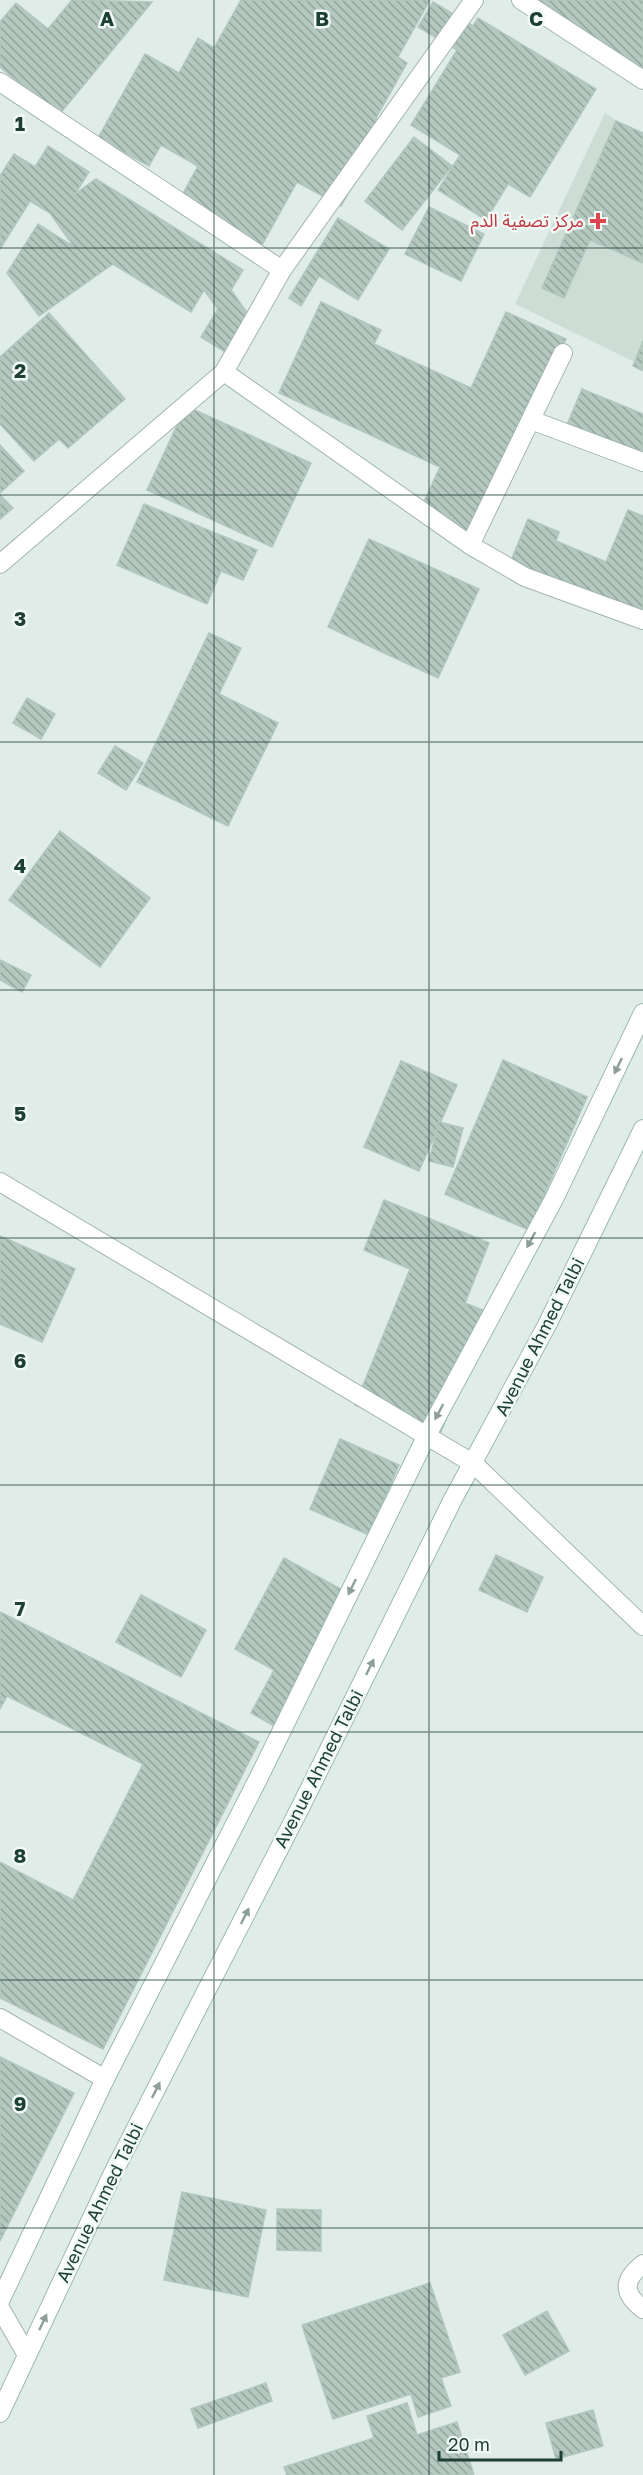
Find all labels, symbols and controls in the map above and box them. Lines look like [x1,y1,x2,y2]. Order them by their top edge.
text: A [100,6,114,30]
text: B [315,6,329,30]
text: C [529,6,543,30]
text: 1 [15,111,25,135]
place label: مركز تصفية الدم [471,209,584,235]
marker: مركز تصفية الدم [589,212,607,230]
text: 2 [14,358,26,382]
text: 3 [14,606,26,630]
text: 4 [14,853,26,877]
one-way arrow [613,1057,622,1074]
text: 5 [14,1101,26,1125]
one-way arrow [526,1232,536,1249]
street label: Avenue Ahmed Talbi [490,1254,589,1419]
text: 6 [14,1348,26,1372]
one-way arrow [434,1404,444,1421]
one-way arrow [348,1578,358,1596]
text: 7 [15,1596,26,1620]
one-way arrow [365,1658,375,1675]
street label: Avenue Ahmed Talbi [269,1686,368,1851]
text: 8 [14,1843,26,1867]
one-way arrow [239,1907,249,1925]
one-way arrow [151,2081,161,2098]
text: 9 [14,2091,26,2115]
street label: Avenue Ahmed Talbi [51,2119,147,2286]
one-way arrow [38,2313,47,2330]
scale bar [439,2424,560,2462]
text: 20 m [448,2433,490,2455]

